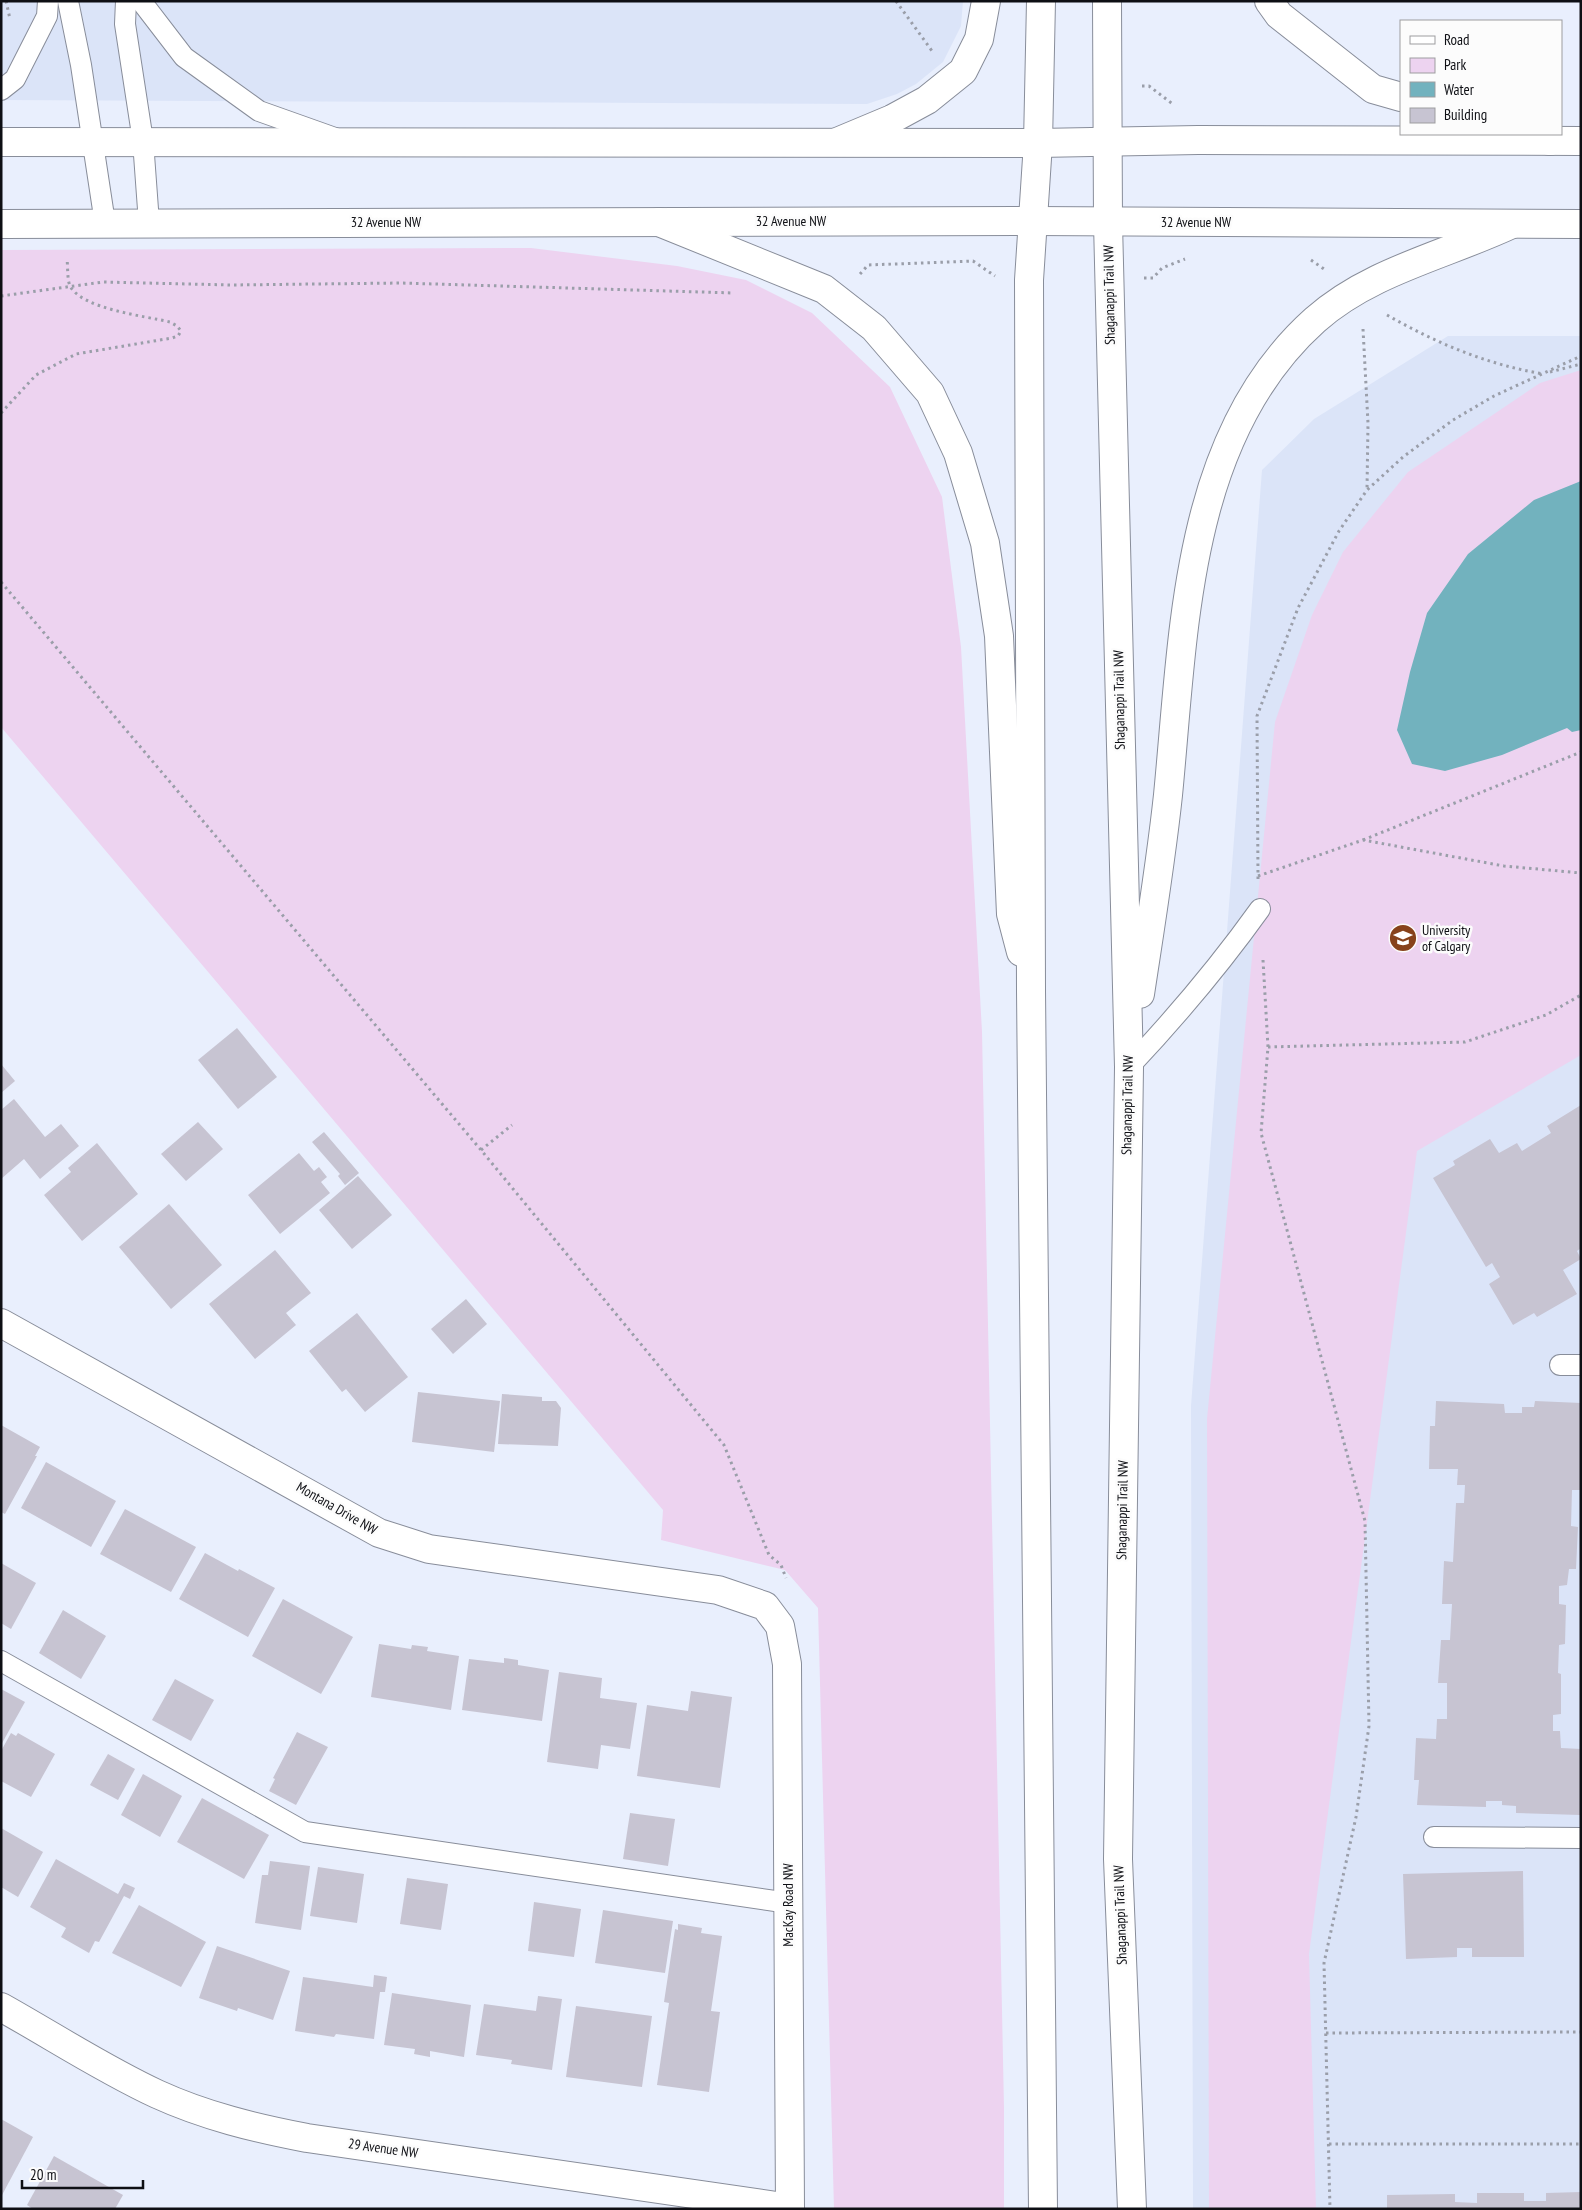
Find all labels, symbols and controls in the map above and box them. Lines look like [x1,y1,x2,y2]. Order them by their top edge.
legend [1400,20,1562,135]
text: Road [1444,30,1470,49]
text: Park [1444,55,1466,74]
text: Water [1444,80,1475,99]
text: Building [1444,105,1487,124]
street label: 32 Avenue NW [756,212,827,230]
street label: 32 Avenue NW [351,213,422,231]
street label: 32 Avenue NW [1161,213,1232,231]
street label: Shaganappi Trail NW [1099,244,1119,345]
street label: Shaganappi Trail NW [1109,649,1129,750]
place label: University of Calgary [1422,921,1471,955]
school or university icon: University of Calgary [1388,923,1418,953]
street label: Shaganappi Trail NW [1117,1054,1137,1155]
street label: Shaganappi Trail NW [1112,1459,1132,1560]
street label: Montana Drive NW [293,1478,381,1539]
street label: MacKay Road NW [779,1863,797,1947]
street label: Shaganappi Trail NW [1109,1864,1131,1965]
street label: 29 Avenue NW [347,2134,420,2162]
scale bar [22,2158,144,2190]
text: 20 m [30,2165,56,2184]

